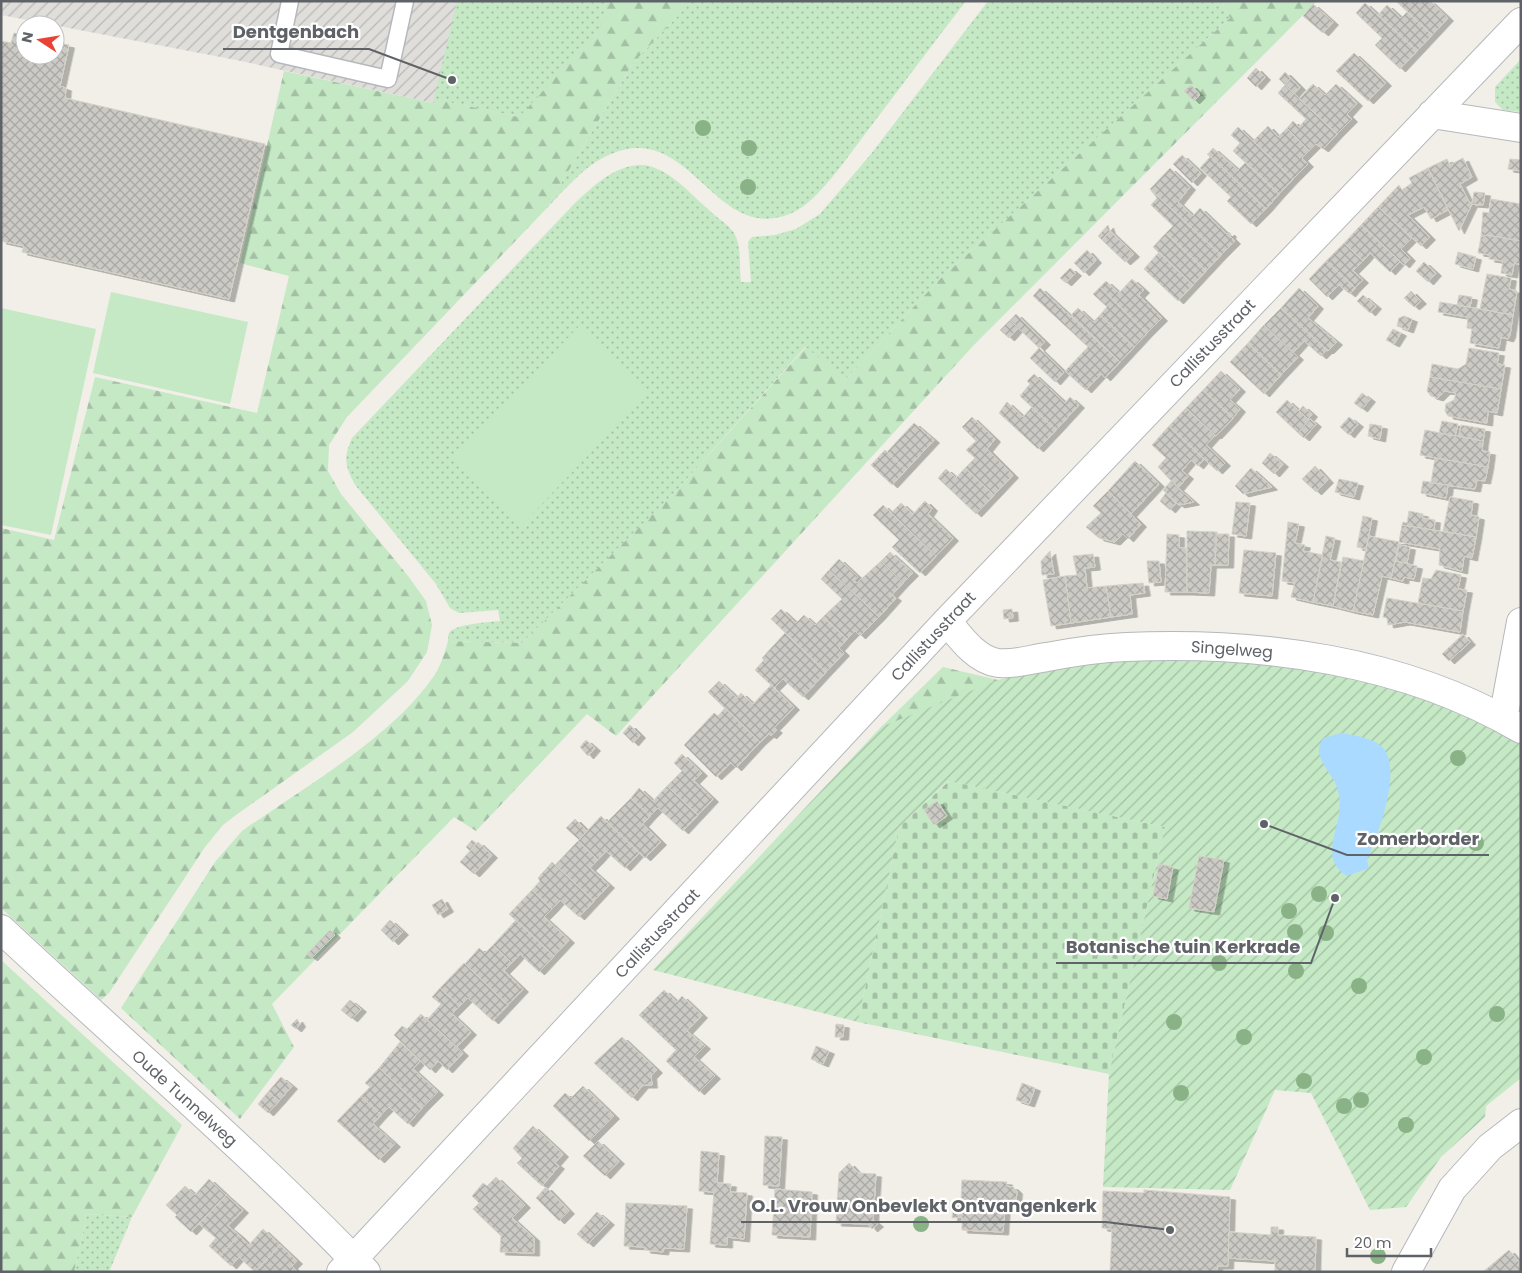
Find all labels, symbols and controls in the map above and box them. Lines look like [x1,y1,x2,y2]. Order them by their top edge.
north arrow [15,15,65,65]
callout: Dentgenbach [223,16,369,49]
text: Dentgenbach [233,19,359,44]
text: N [16,30,38,45]
street label: Callistusstraat [1164,294,1261,393]
street label: Callistusstraat [886,586,981,686]
street label: Singelweg [1190,635,1274,664]
callout: Zomerborder [1347,822,1489,855]
text: Zomerborder [1357,826,1480,851]
street label: Callistusstraat [610,883,705,983]
callout: Botanische tuin Kerkrade [1056,930,1311,963]
text: Botanische tuin Kerkrade [1066,934,1300,959]
street label: Oude Tunnelweg [127,1045,242,1152]
callout: O.L. Vrouw Onbevlekt Ontvangenkerk [741,1189,1106,1222]
text: O.L. Vrouw Onbevlekt Ontvangenkerk [751,1193,1098,1218]
scale bar [1347,1226,1431,1258]
text: 20 m [1354,1232,1392,1253]

